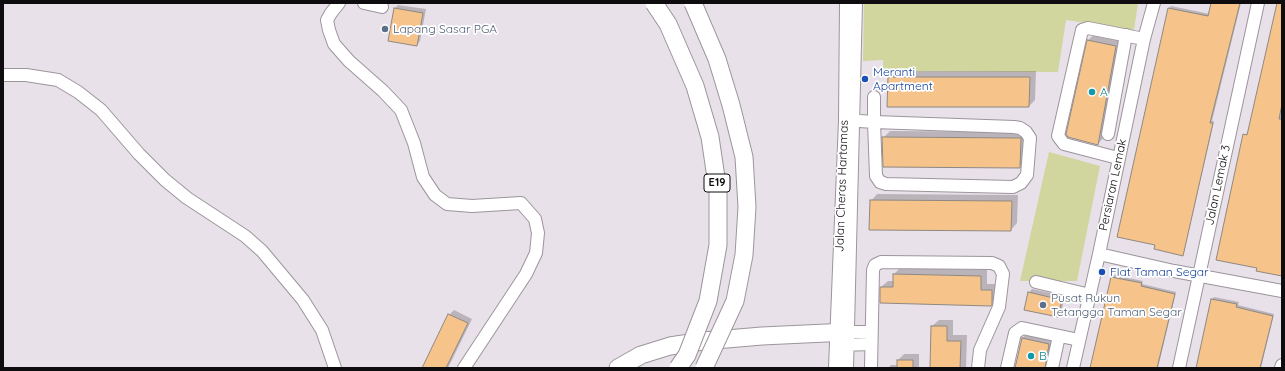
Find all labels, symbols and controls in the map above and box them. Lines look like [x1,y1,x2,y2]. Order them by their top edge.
place label: Lapang Sasar PGA [393,22,497,36]
marker: Lapang Sasar PGA [380,24,390,34]
place label: Meranti Apartment [873,65,933,93]
marker: Meranti Apartment [860,74,870,84]
place label: A [1100,85,1108,99]
marker: A [1087,87,1097,97]
street label: Jalan Cheras Hartamas [832,120,852,252]
street label: Persiaran Lemak [1096,138,1130,232]
street label: Jalan Lemak 3 [1202,144,1234,226]
road number: E19 [704,174,730,192]
place label: Flat Taman Segar [1110,265,1209,279]
marker: Flat Taman Segar [1097,267,1107,277]
place label: Pusat Rukun Tetangga Taman Segar [1051,291,1182,319]
marker: Pusat Rukun Tetangga Taman Segar [1038,300,1048,310]
place label: B [1039,349,1047,363]
marker: B [1026,351,1036,361]

